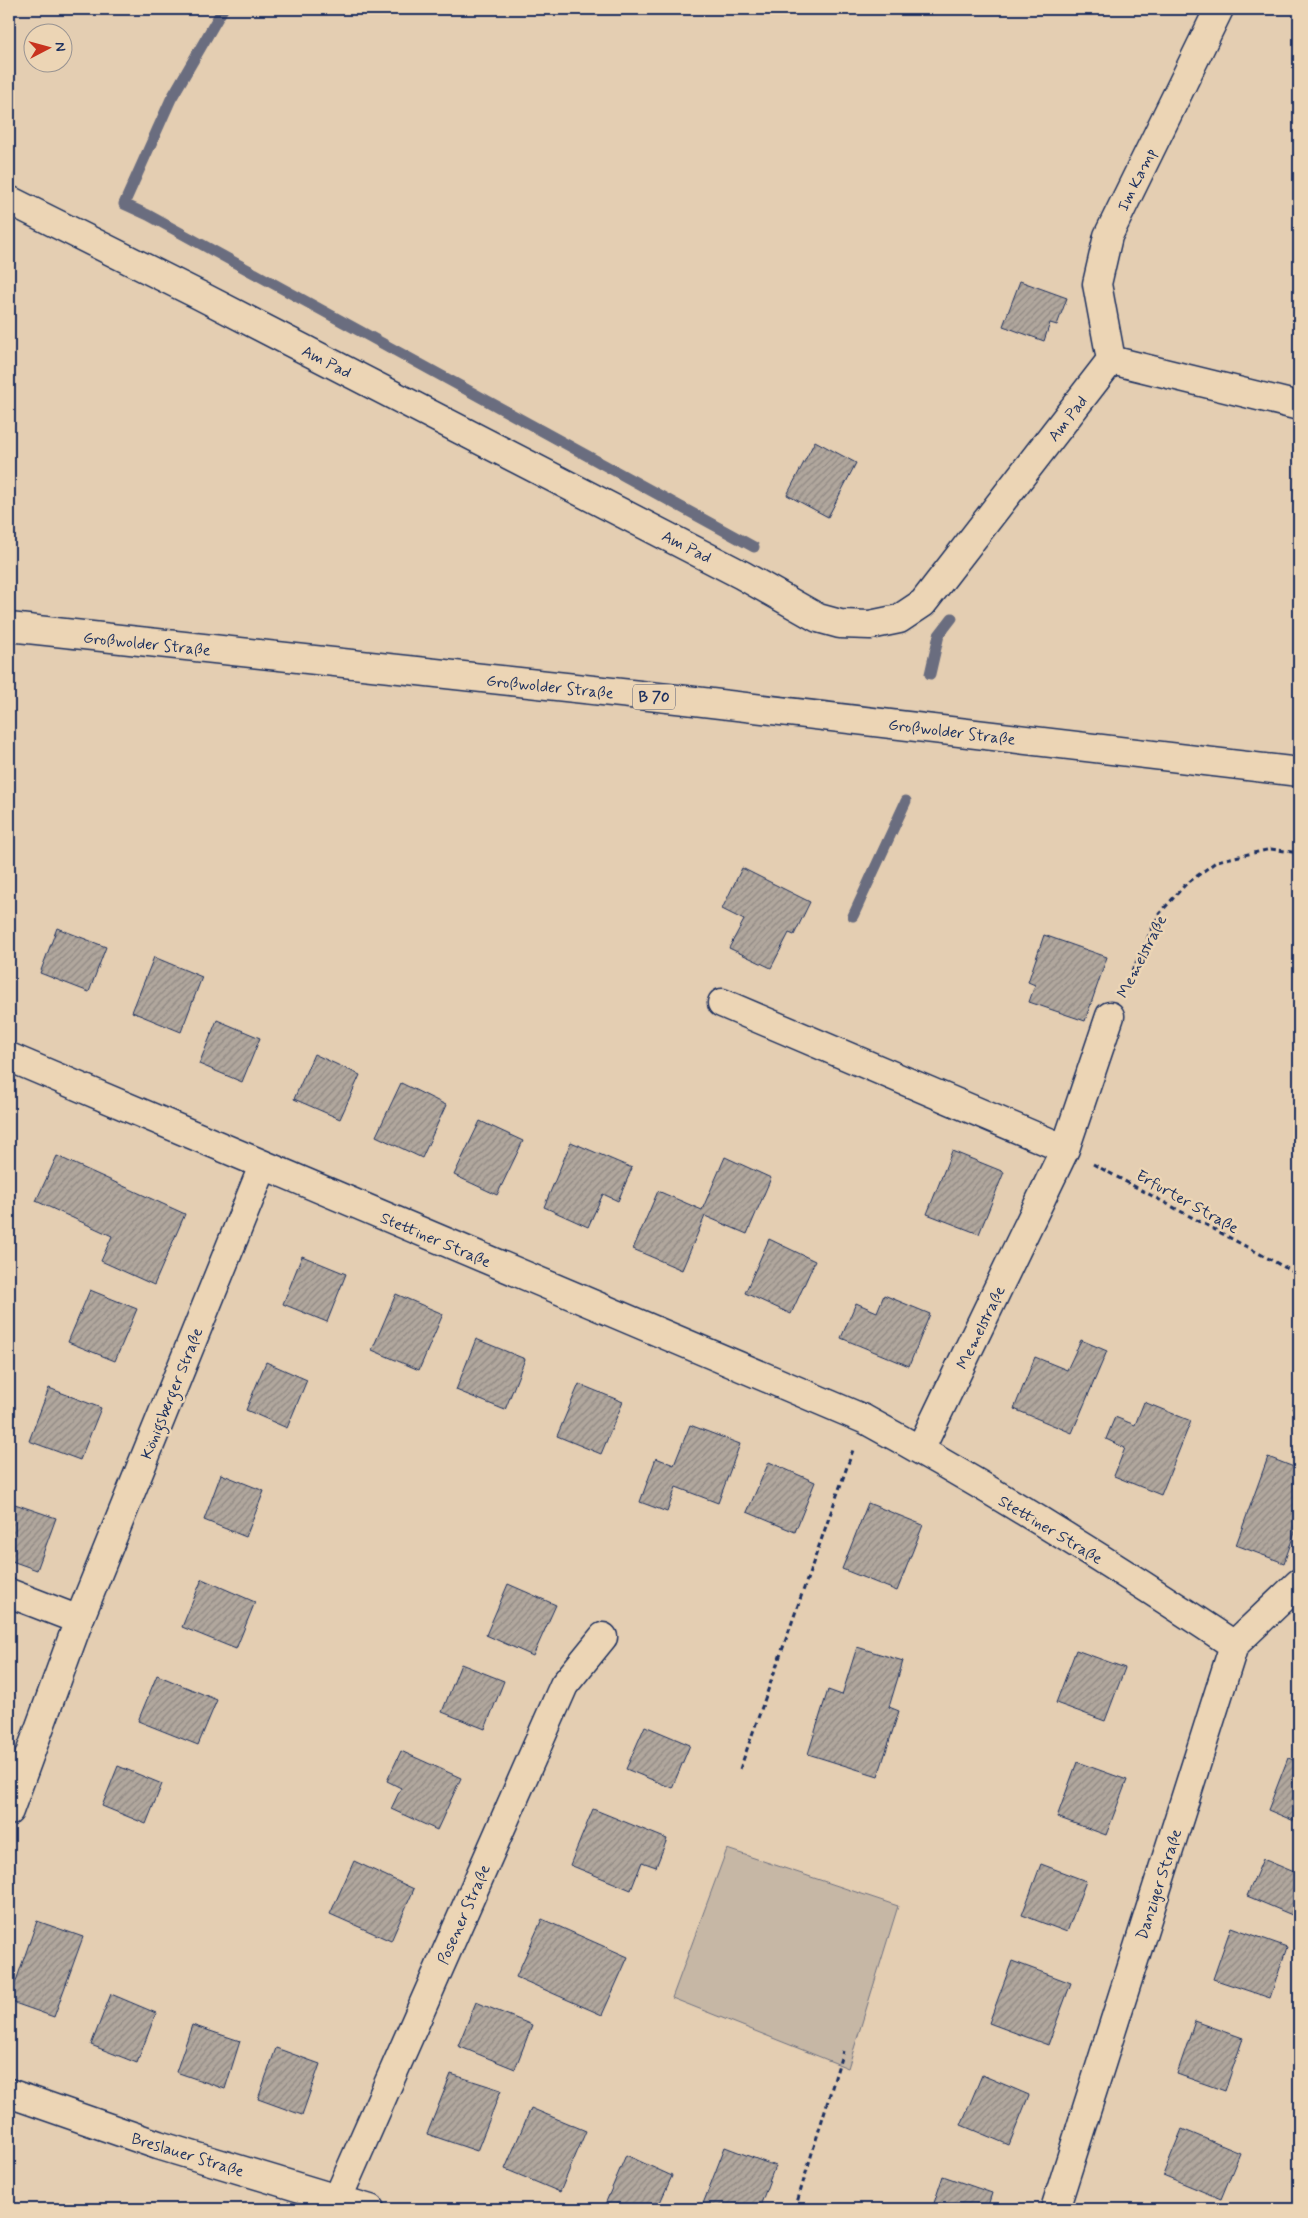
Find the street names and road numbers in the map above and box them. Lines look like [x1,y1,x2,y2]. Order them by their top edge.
street label: Im Kamp [1113,145,1162,215]
street label: Am Pad [298,341,355,384]
street label: Am Pad [1044,392,1093,446]
street label: Am Pad [658,526,715,569]
street label: Großwolder Straße [82,627,212,662]
street label: Großwolder Straße [485,670,615,705]
road number: B 70 [633,684,675,710]
street label: Großwolder Straße [887,714,1017,751]
street label: Memelstraße [1112,912,1172,1002]
street label: Erfurter Straße [1132,1165,1242,1239]
street label: Stettiner Straße [377,1208,494,1273]
street label: Memelstraße [952,1282,1011,1373]
street label: Königsberger Straße [136,1325,209,1463]
street label: Stettiner Straße [994,1491,1106,1570]
street label: Danziger Straße [1132,1826,1187,1943]
street label: Posener Straße [433,1861,496,1968]
street label: Breslauer Straße [129,2128,247,2183]

